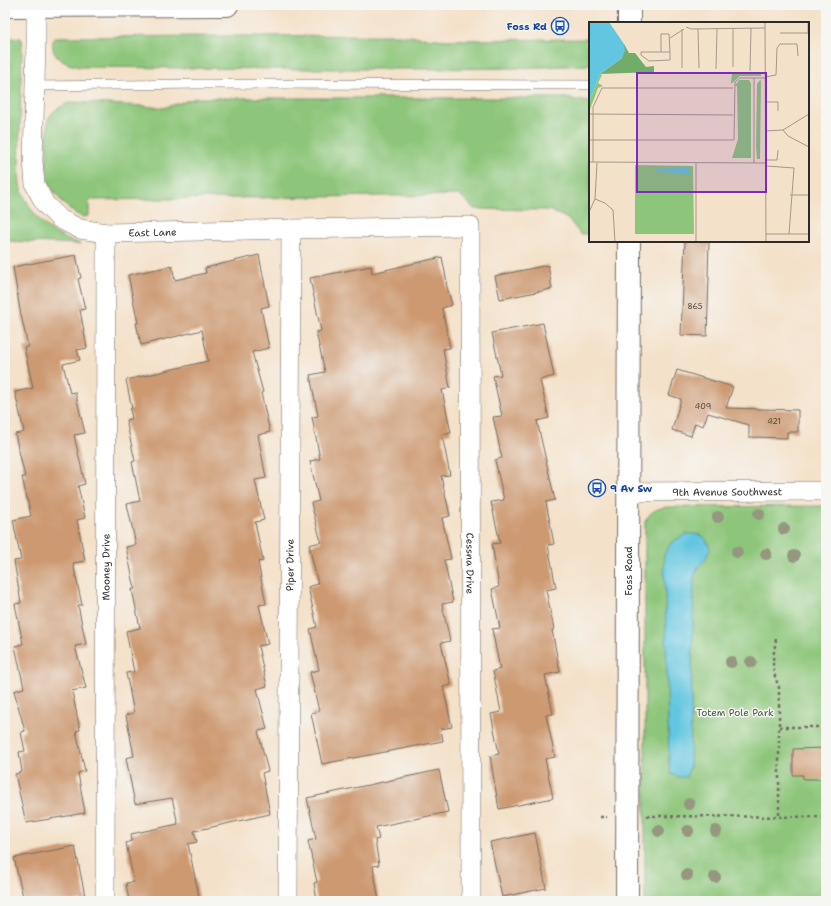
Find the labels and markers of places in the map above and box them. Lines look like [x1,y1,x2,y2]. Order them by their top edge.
bus stop icon: Foss Rd [550,16,570,36]
place label: Foss Rd [507,20,547,33]
bus stop icon: 9 Av Sw [587,478,607,498]
place label: 9 Av Sw [610,482,652,495]

